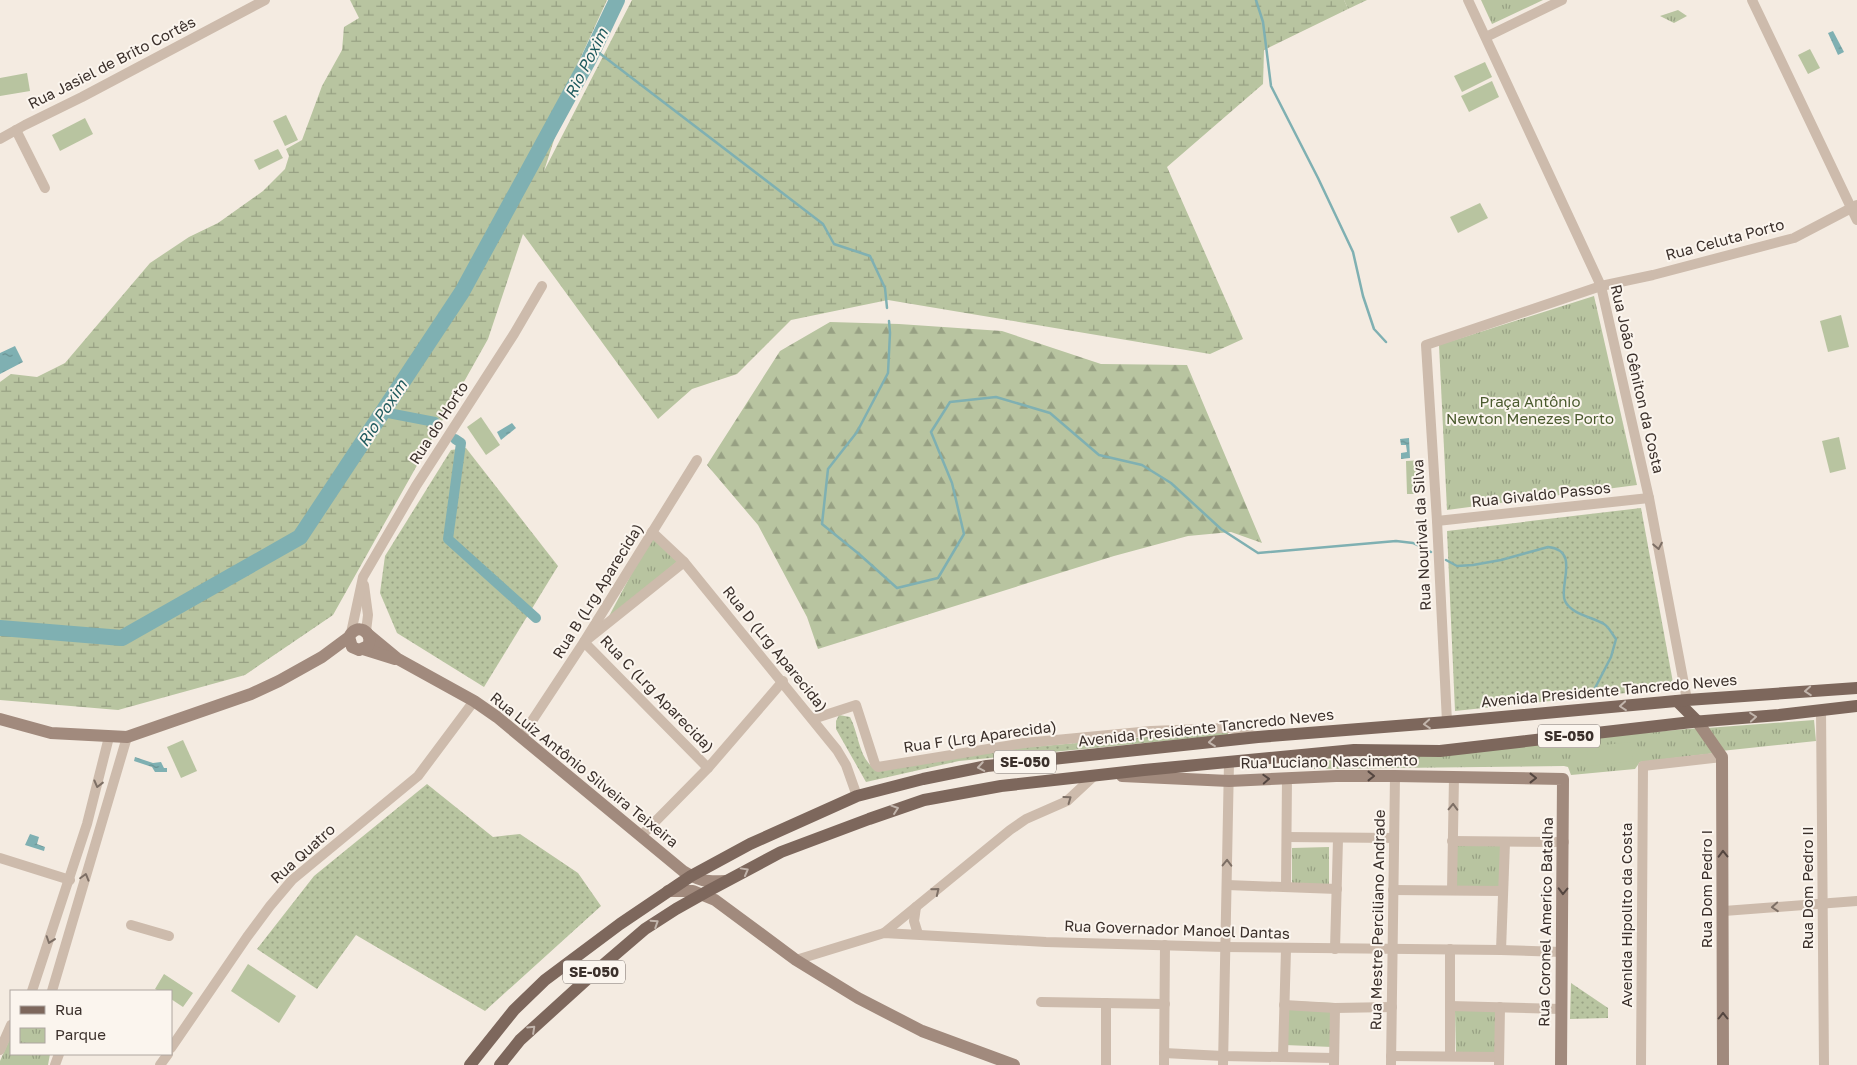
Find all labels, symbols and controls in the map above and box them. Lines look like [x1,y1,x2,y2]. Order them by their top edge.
street label: Rua Jasiel de Brito Cortês [25,12,198,112]
water label: Rio Poxim [560,24,612,101]
street label: Rua Celuta Porto [1663,215,1786,264]
street label: Rua João Gêniton da Costa [1607,283,1668,475]
water label: Rio Poxim [353,375,411,450]
street label: Rua do Horto [405,378,472,467]
park label: Praça Antônio Newton Menezes Porto [1446,392,1614,427]
street label: Rua Nourival da Silva [1408,459,1434,611]
street label: Rua Givaldo Passos [1470,478,1611,510]
street label: Rua B (Lrg Aparecida) [548,520,646,661]
one-way arrow [1652,542,1662,551]
street label: Rua D (Lrg Aparecida) [720,582,832,715]
street label: Rua C (Lrg Aparecida) [597,631,718,756]
street label: Avenida Presidente Tancredo Neves [1480,670,1738,710]
one-way arrow [1804,685,1812,696]
street label: Rua Luiz Antônio Silveira Teixeira [487,688,682,851]
one-way arrow [1619,700,1627,711]
street label: Avenida Presidente Tancredo Neves [1077,705,1335,749]
one-way arrow [1749,712,1757,723]
street label: Rua F (Lrg Aparecida) [902,716,1058,756]
one-way arrow [1422,718,1430,729]
road number: SE-050 [1538,724,1600,748]
one-way arrow [1208,736,1216,747]
road number: SE-050 [994,750,1056,774]
street label: Rua Luciano Nascimento [1240,750,1418,772]
one-way arrow [977,762,986,772]
one-way arrow [1368,771,1375,781]
one-way arrow [1530,773,1538,783]
one-way arrow [1262,774,1270,785]
one-way arrow [93,780,103,788]
one-way arrow [1062,796,1072,805]
one-way arrow [1448,802,1458,810]
one-way arrow [891,805,899,815]
street label: Rua Mestre Perciliano Andrade [1366,809,1388,1031]
street label: Rua Coronel Americo Batalha [1534,817,1556,1027]
street label: Rua Quatro [266,820,338,887]
street label: Avenida Hipolito da Costa [1617,823,1635,1007]
street label: Rua Dom Pedro II [1798,826,1816,950]
street label: Rua Dom Pedro I [1697,830,1715,948]
one-way arrow [1718,850,1728,858]
one-way arrow [1222,859,1232,866]
one-way arrow [740,867,749,877]
one-way arrow [80,874,90,882]
one-way arrow [930,887,939,896]
one-way arrow [1558,887,1568,895]
one-way arrow [1771,901,1779,912]
street label: Rua Governador Manoel Dantas [1064,916,1290,942]
one-way arrow [649,920,659,929]
one-way arrow [46,935,56,943]
road number: SE-050 [563,960,625,984]
legend [10,990,172,1055]
text: Rua [55,1000,82,1018]
one-way arrow [1718,1012,1728,1020]
text: Parque [55,1025,106,1043]
one-way arrow [527,1026,536,1035]

